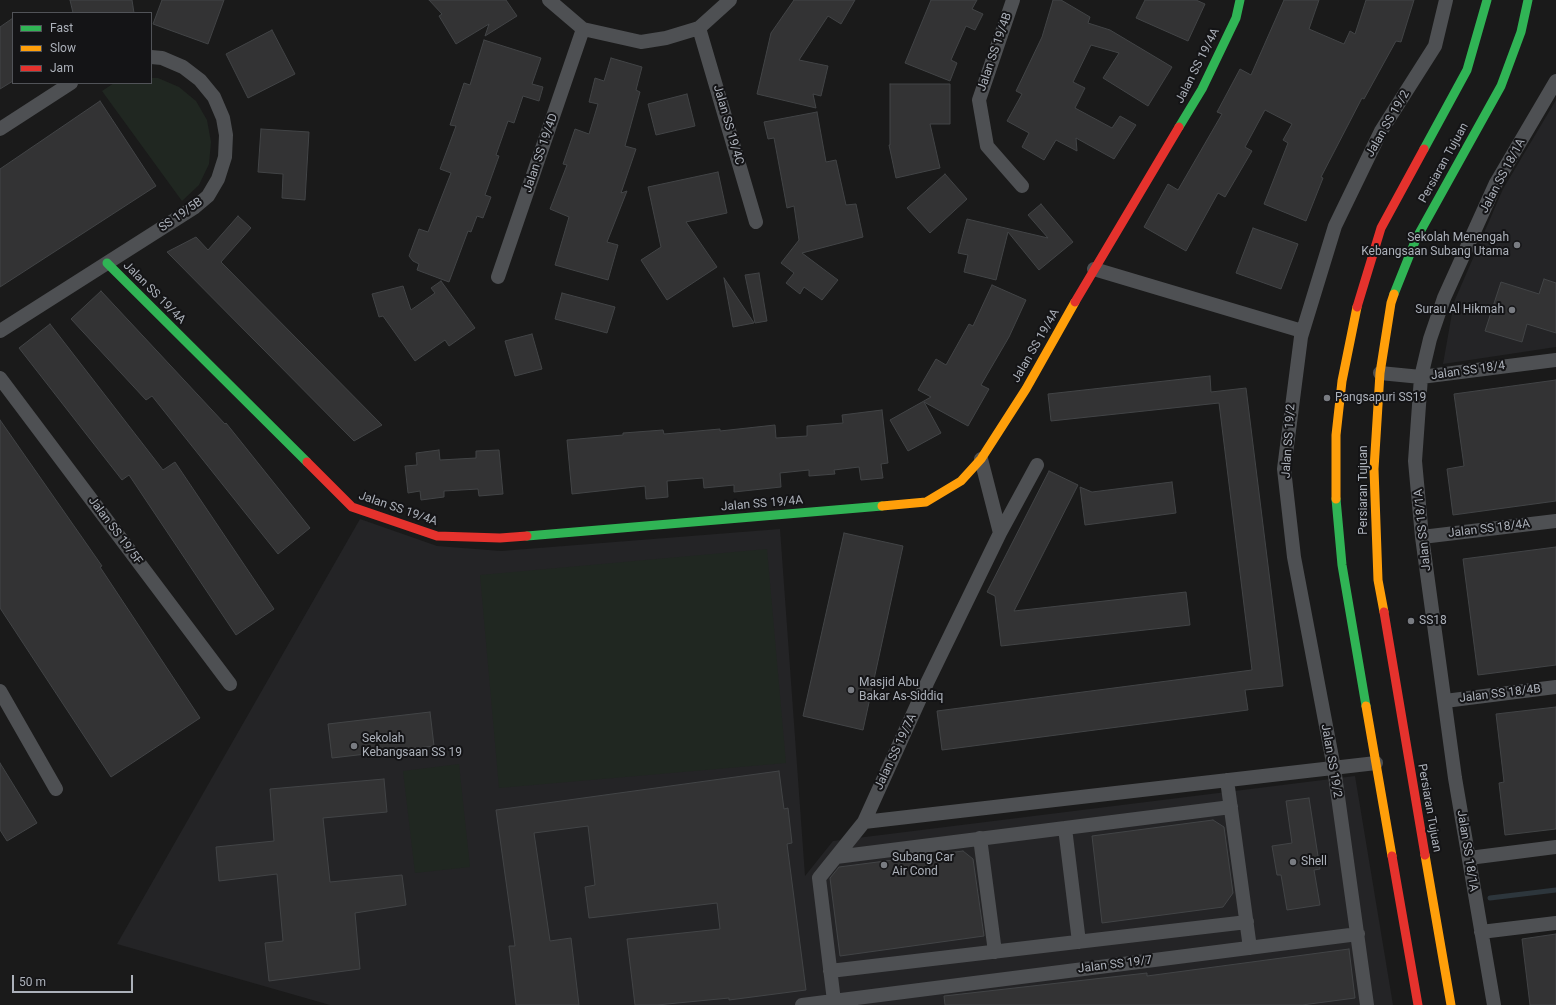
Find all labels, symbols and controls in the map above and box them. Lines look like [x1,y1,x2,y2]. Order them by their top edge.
street label: Jalan SS 19/4B [975,11,1015,93]
legend [12,12,152,84]
text: Fast [50,21,73,35]
street label: Jalan SS 19/4A [1173,26,1223,106]
text: Slow [50,41,76,55]
text: Jam [50,61,74,75]
street label: Jalan SS 19/4C [710,83,746,167]
street label: Jalan SS 19/2 [1363,88,1413,160]
street label: Jalan SS 19/4D [521,112,561,194]
street label: Persiaran Tujuan [1416,120,1472,206]
street label: Jalan SS 18/1A [1477,136,1529,216]
street label: SS 19/5B [156,195,206,235]
place label: Sekolah Menengah Kebangsaan Subang Utama [1361,231,1509,259]
marker: Sekolah Menengah Kebangsaan Subang Utama [1512,240,1522,250]
street label: Jalan SS 19/4A [120,259,188,327]
place label: Surau Al Hikmah [1415,303,1504,317]
marker: Surau Al Hikmah [1507,305,1517,315]
street label: Jalan SS 19/4A [1009,307,1063,385]
street label: Jalan SS 18/4 [1430,359,1506,383]
place label: Pangsapuri SS19 [1335,391,1426,405]
marker: Pangsapuri SS19 [1322,393,1332,403]
street label: Jalan SS 19/2 [1279,403,1299,479]
street label: Persiaran Tujuan [1357,445,1371,535]
street label: Jalan SS 18/1A [1412,488,1434,572]
street label: Jalan SS 19/4A [357,489,439,529]
street label: Jalan SS 19/4A [720,493,804,515]
street label: Jalan SS 19/5F [85,494,145,568]
street label: Jalan SS 18/4A [1447,517,1531,541]
place label: SS18 [1419,614,1447,628]
marker: SS18 [1406,616,1416,626]
place label: Masjid Abu Bakar As-Siddiq [859,676,943,704]
street label: Jalan SS 18/4B [1458,682,1542,706]
marker: Masjid Abu Bakar As-Siddiq [846,685,856,695]
street label: Jalan SS 19/7A [872,712,920,792]
street label: Jalan SS 19/2 [1317,723,1345,799]
place label: Sekolah Kebangsaan SS 19 [362,732,462,760]
marker: Sekolah Kebangsaan SS 19 [349,741,359,751]
street label: Persiaran Tujuan [1414,763,1444,853]
street label: Jalan SS 18/1A [1453,809,1481,893]
place label: Subang Car Air Cond [892,851,954,879]
place label: Shell [1301,855,1327,869]
marker: Shell [1288,857,1298,867]
marker: Subang Car Air Cond [879,860,889,870]
street label: Jalan SS 19/7 [1077,953,1153,977]
scale bar [14,967,135,993]
text: 50 m [19,975,46,989]

